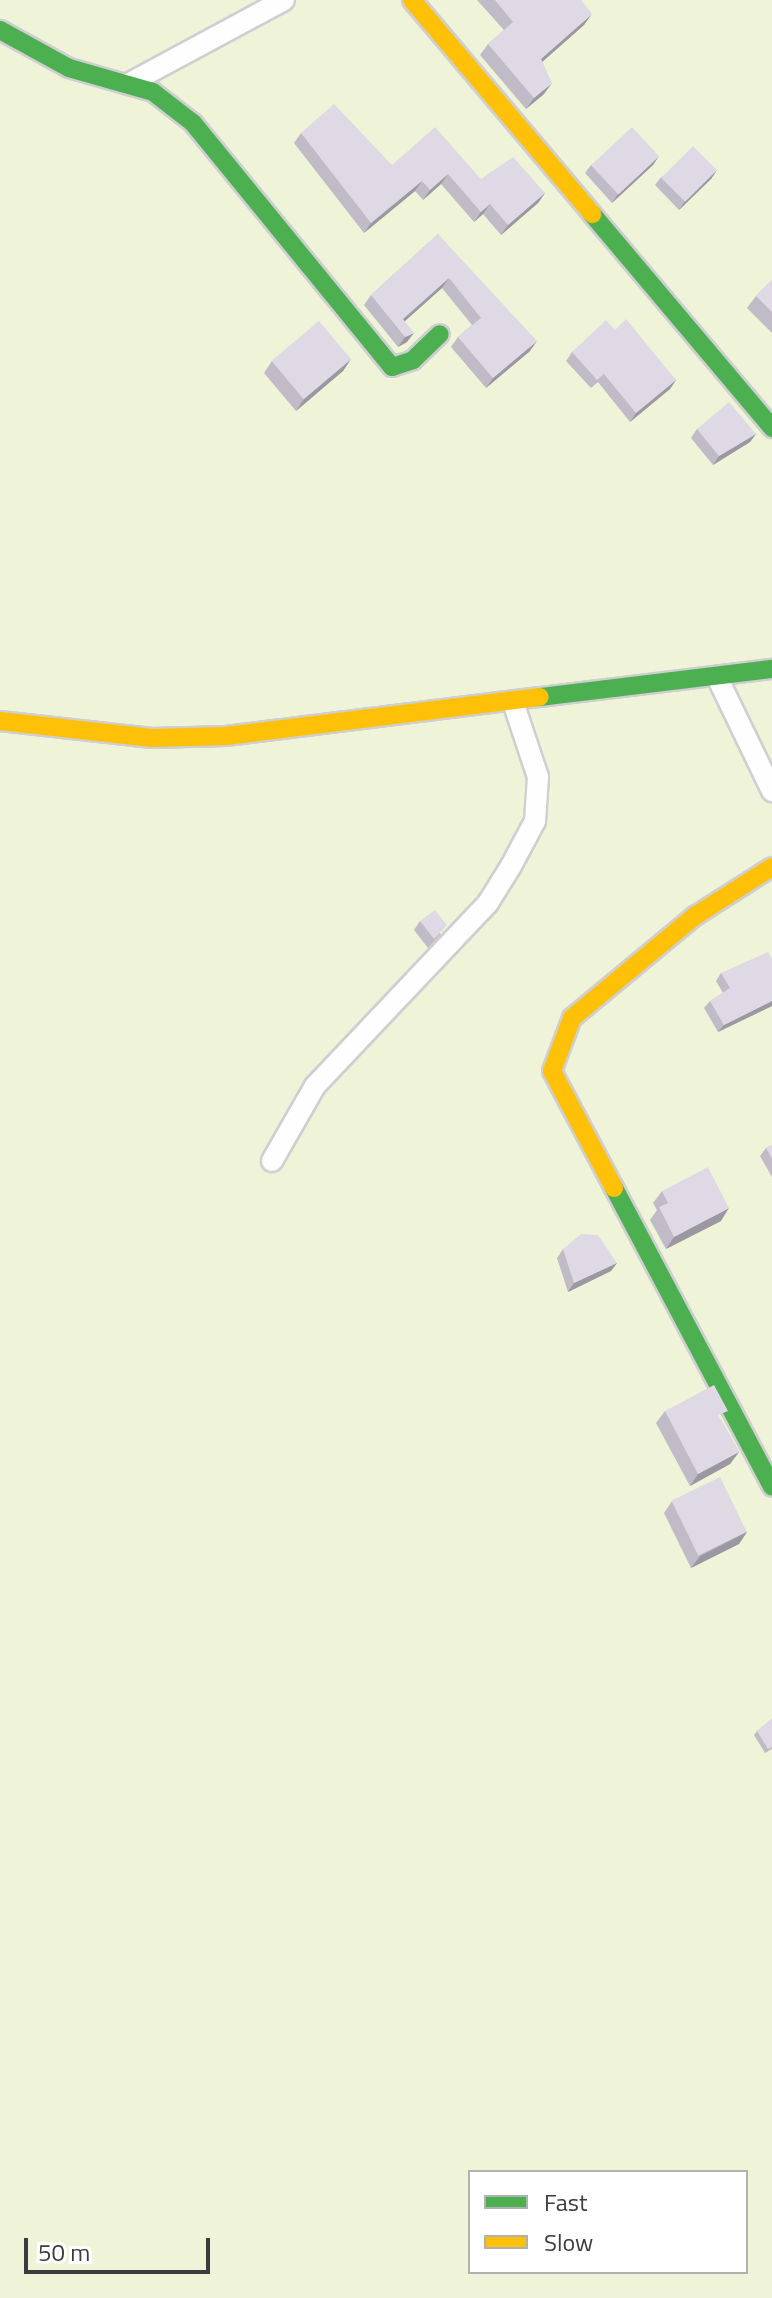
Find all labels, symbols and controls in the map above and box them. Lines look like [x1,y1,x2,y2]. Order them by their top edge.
legend [468,2170,748,2274]
text: Fast [544,2184,587,2220]
scale bar [28,2222,214,2272]
text: Slow [544,2224,593,2260]
text: 50 m [38,2234,90,2270]

